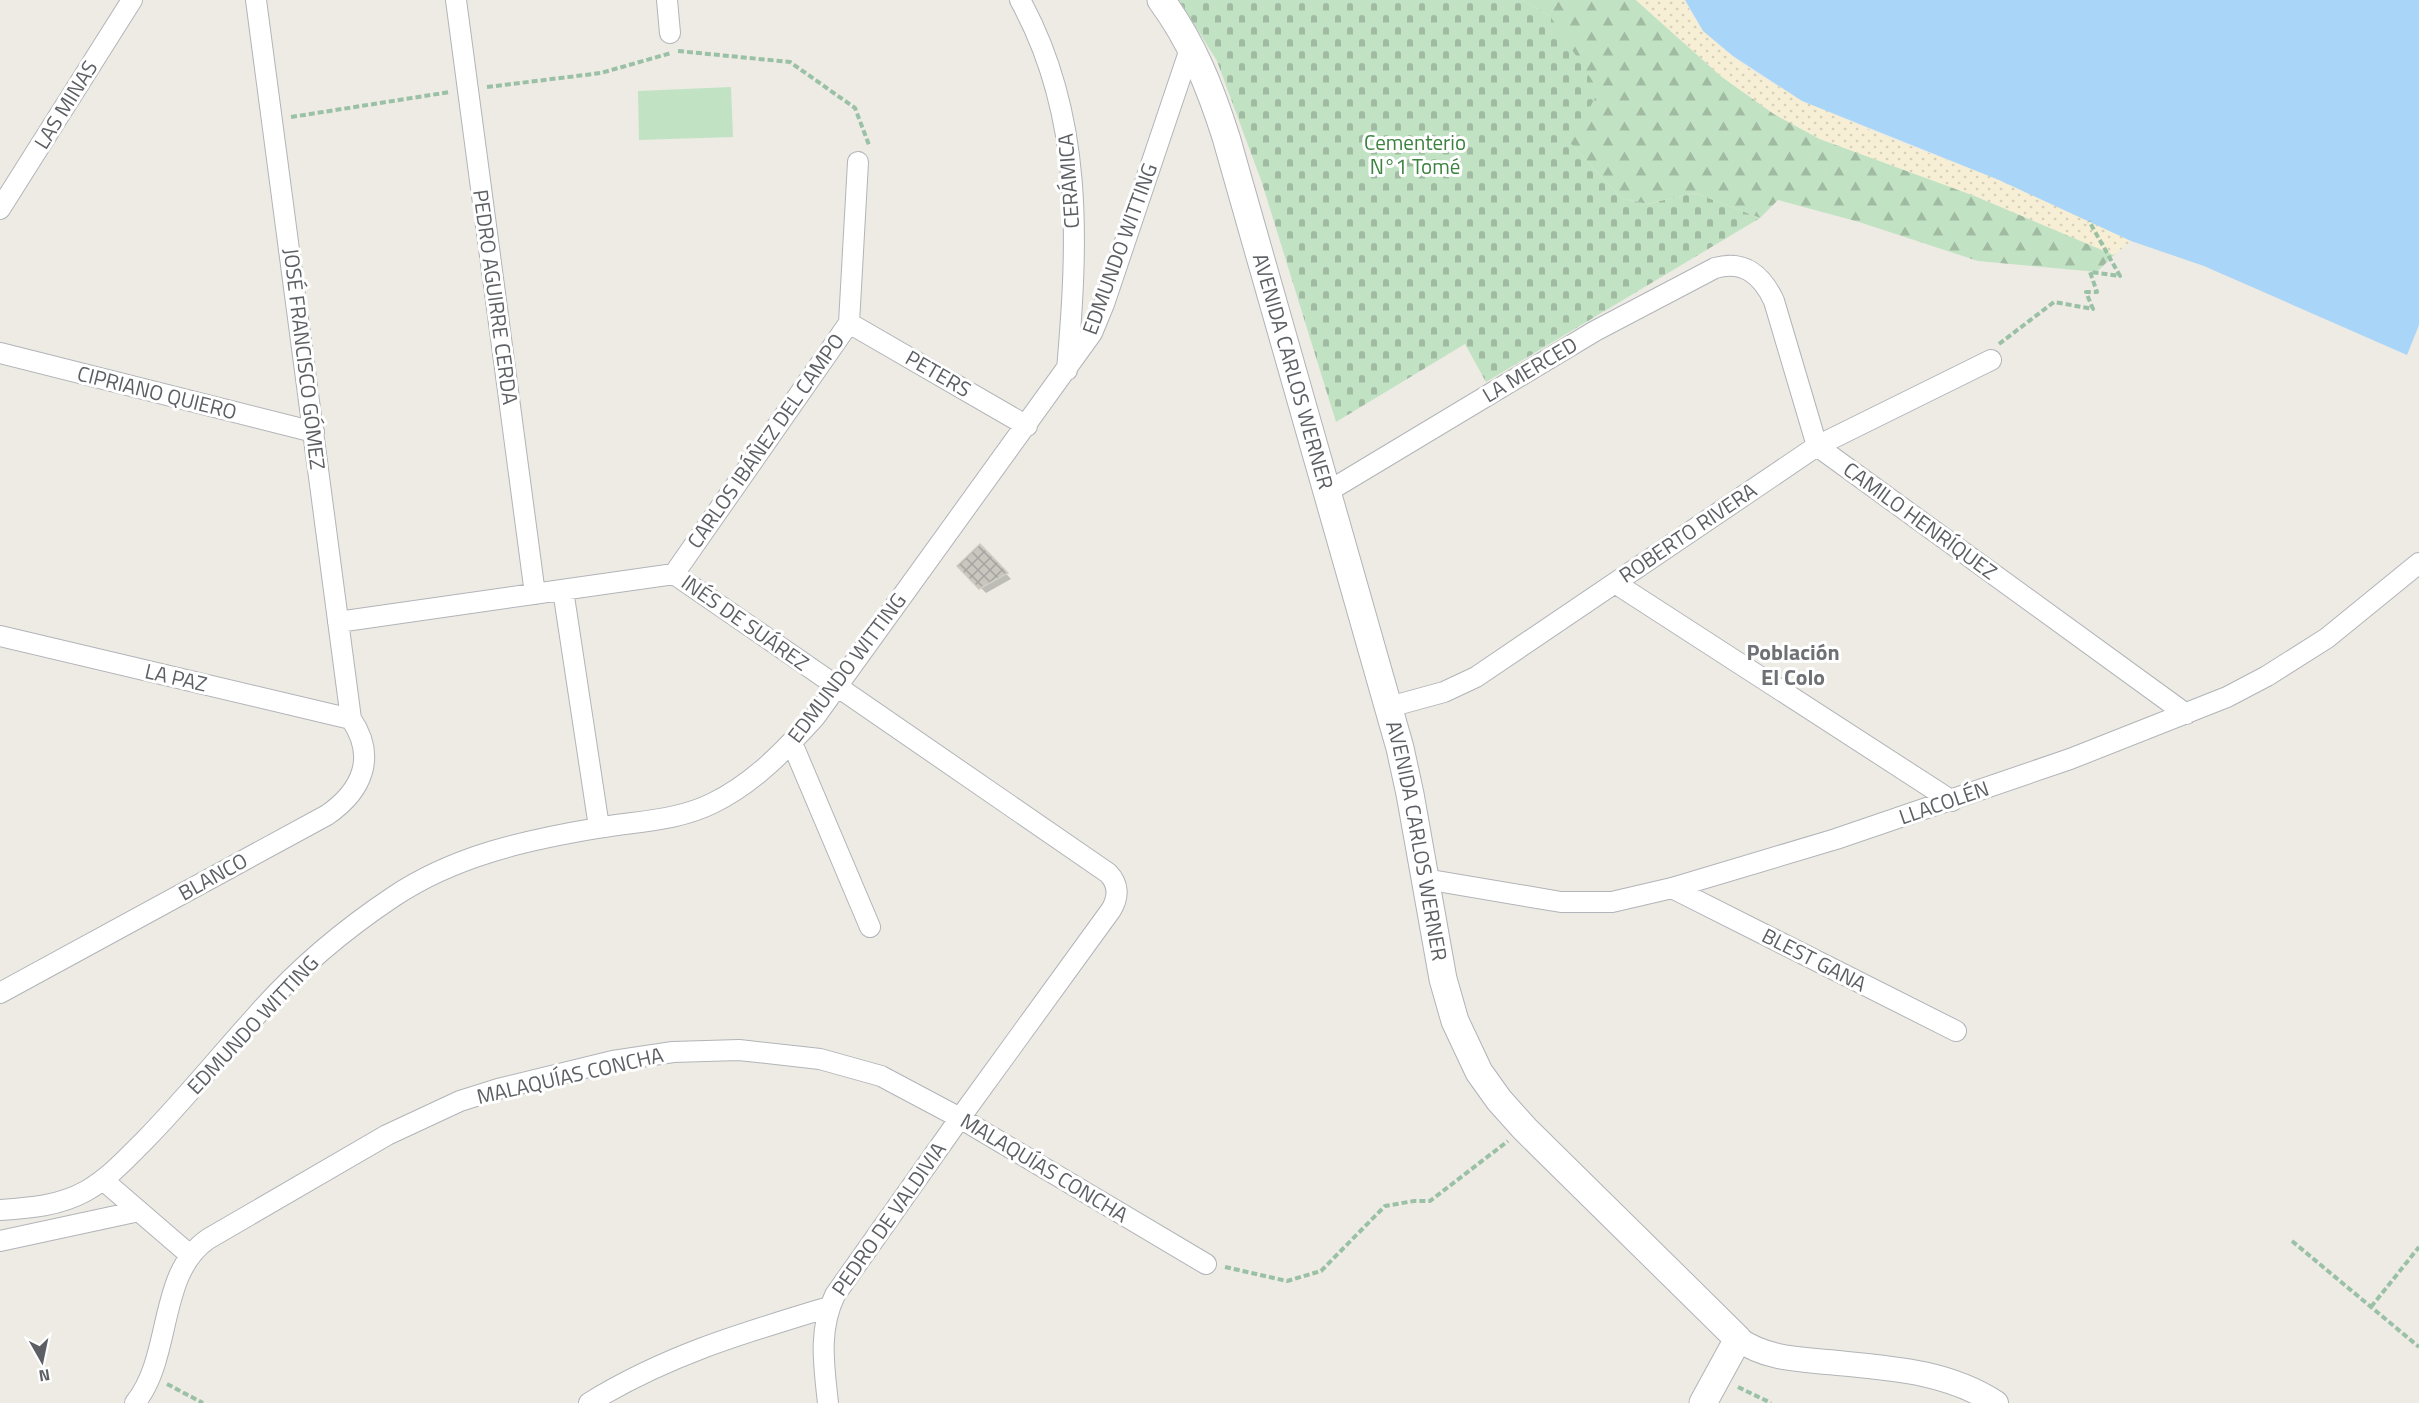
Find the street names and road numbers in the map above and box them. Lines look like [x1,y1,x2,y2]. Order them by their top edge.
street label: LAS MINAS [25,54,105,155]
street label: CERÁMICA [1049,132,1087,230]
street label: EDMUNDO WITTING [1073,158,1165,339]
street label: PEDRO AGUIRRE CERDA [465,187,527,407]
street label: JOSÉ FRANCISCO GÓMEZ [276,246,334,472]
street label: AVENIDA CARLOS WERNER [1245,249,1342,493]
street label: CARLOS IBÁÑEZ DEL CAMPO [679,326,852,555]
street label: LA MERCED [1476,328,1583,410]
street label: PETERS [900,342,977,405]
street label: CIPRIANO QUIERO [74,357,240,427]
street label: CAMILO HENRÍQUEZ [1837,453,2004,587]
street label: ROBERTO RIVERA [1612,474,1763,590]
street label: INÉS DE SUÁREZ [675,566,816,678]
street label: EDMUNDO WITTING [779,586,913,749]
street label: LA PAZ [142,654,210,700]
street label: AVENIDA CARLOS WERNER [1378,717,1456,963]
street label: LLACOLÉN [1894,772,1993,832]
street label: BLANCO [172,844,253,908]
street label: BLEST GANA [1757,919,1873,999]
street label: EDMUNDO WITTING [179,947,326,1101]
street label: MALAQUÍAS CONCHA [473,1038,667,1112]
street label: MALAQUÍAS CONCHA [955,1104,1135,1230]
street label: PEDRO DE VALDIVIA [823,1134,954,1302]

